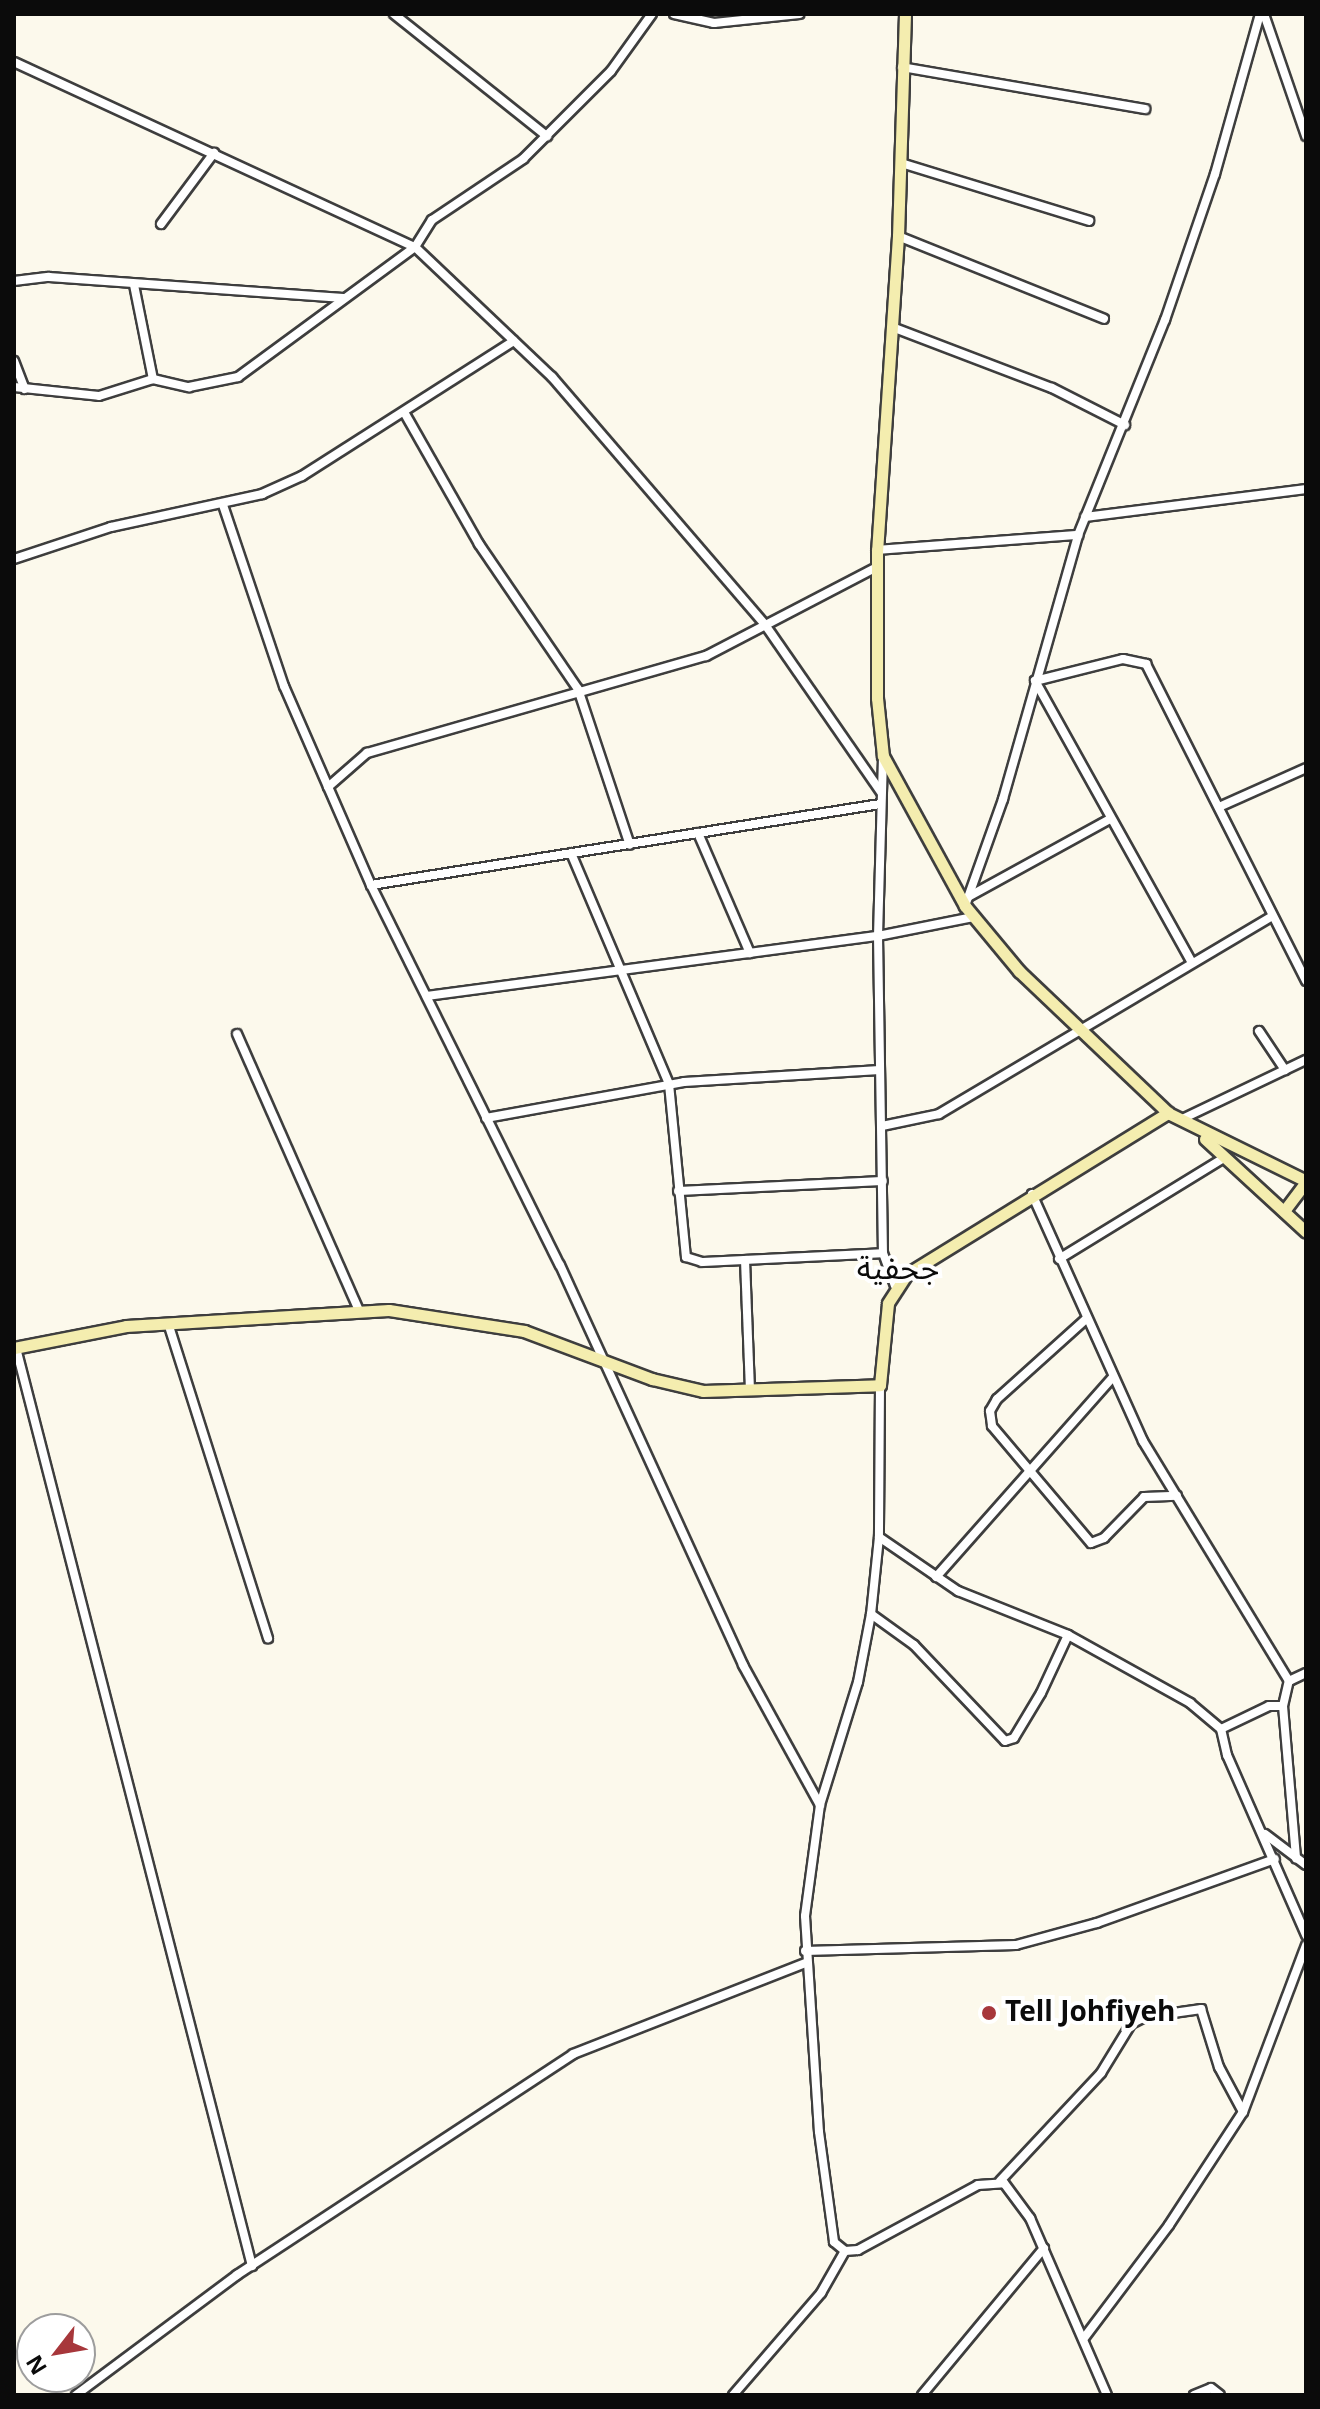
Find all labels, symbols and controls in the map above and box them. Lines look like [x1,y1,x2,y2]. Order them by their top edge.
district label: جحفية [857,1250,939,1288]
place label: Tell Johfiyeh [1005,1996,1175,2030]
marker: Tell Johfiyeh [980,2004,998,2022]
north arrow [16,2313,96,2393]
text: N [13,2345,61,2384]

